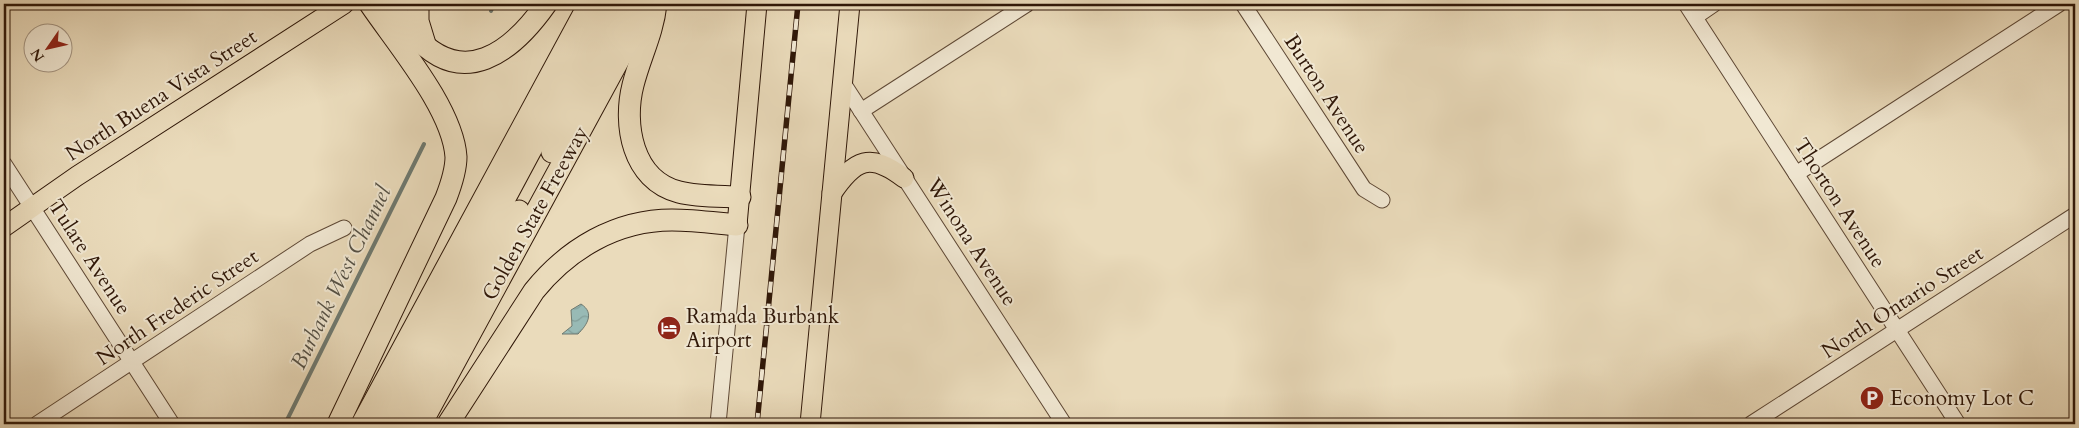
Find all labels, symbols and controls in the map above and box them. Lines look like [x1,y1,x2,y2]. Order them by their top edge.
north arrow [22,22,72,72]
street label: North Buena Vista Street [60,22,263,168]
street label: Burton Avenue [1277,29,1376,160]
text: N [26,45,49,65]
street label: Golden State Freeway [475,121,595,306]
street label: Thorton Avenue [1787,133,1892,274]
street label: Winona Avenue [919,172,1024,312]
water label: Burbank West Channel [283,180,399,374]
street label: Tulare Avenue [41,194,138,321]
street label: North Ontario Street [1816,239,1989,366]
street label: North Frederic Street [90,242,264,373]
place label: Ramada Burbank Airport [686,302,840,355]
hotel icon: Ramada Burbank Airport [656,315,682,341]
place label: Economy Lot C [1890,384,2034,413]
parking icon: Economy Lot C [1859,385,1885,411]

